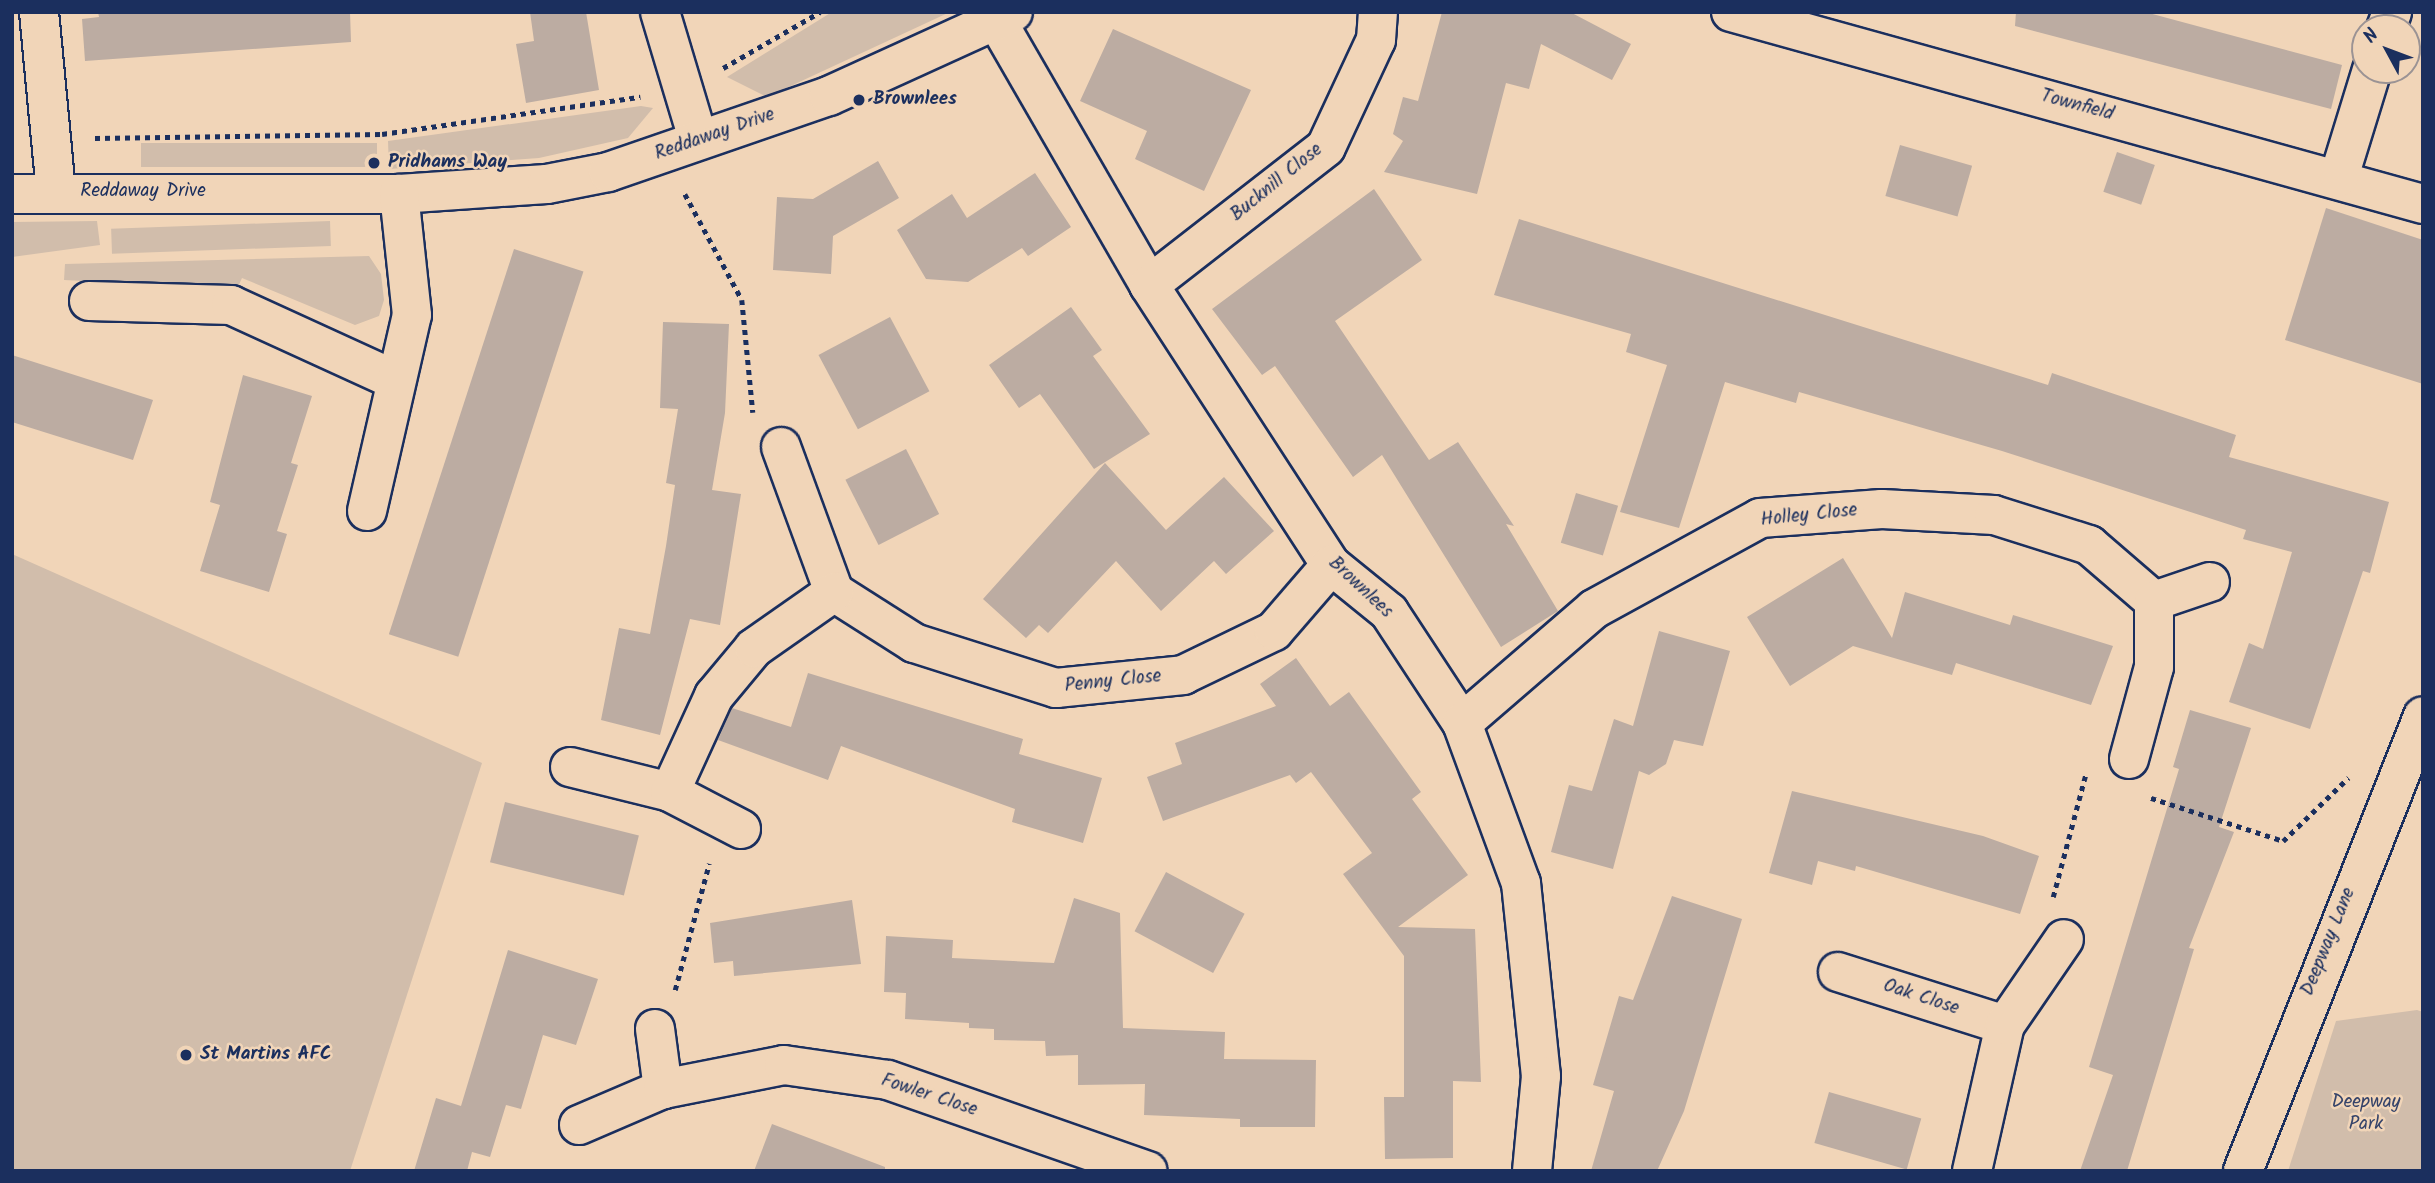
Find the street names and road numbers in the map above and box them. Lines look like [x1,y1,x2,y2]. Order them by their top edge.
street label: Townfield [2038,85,2116,127]
street label: Reddaway Drive [652,104,778,166]
street label: Bucknill Close [1227,139,1327,227]
street label: Reddaway Drive [80,181,206,203]
street label: Holley Close [1760,500,1858,532]
street label: Brownlees [1323,552,1397,624]
street label: Penny Close [1064,666,1162,698]
street label: Deepway Lane [2297,885,2361,999]
street label: Oak Close [1880,975,1962,1021]
street label: Fowler Close [878,1070,980,1122]

